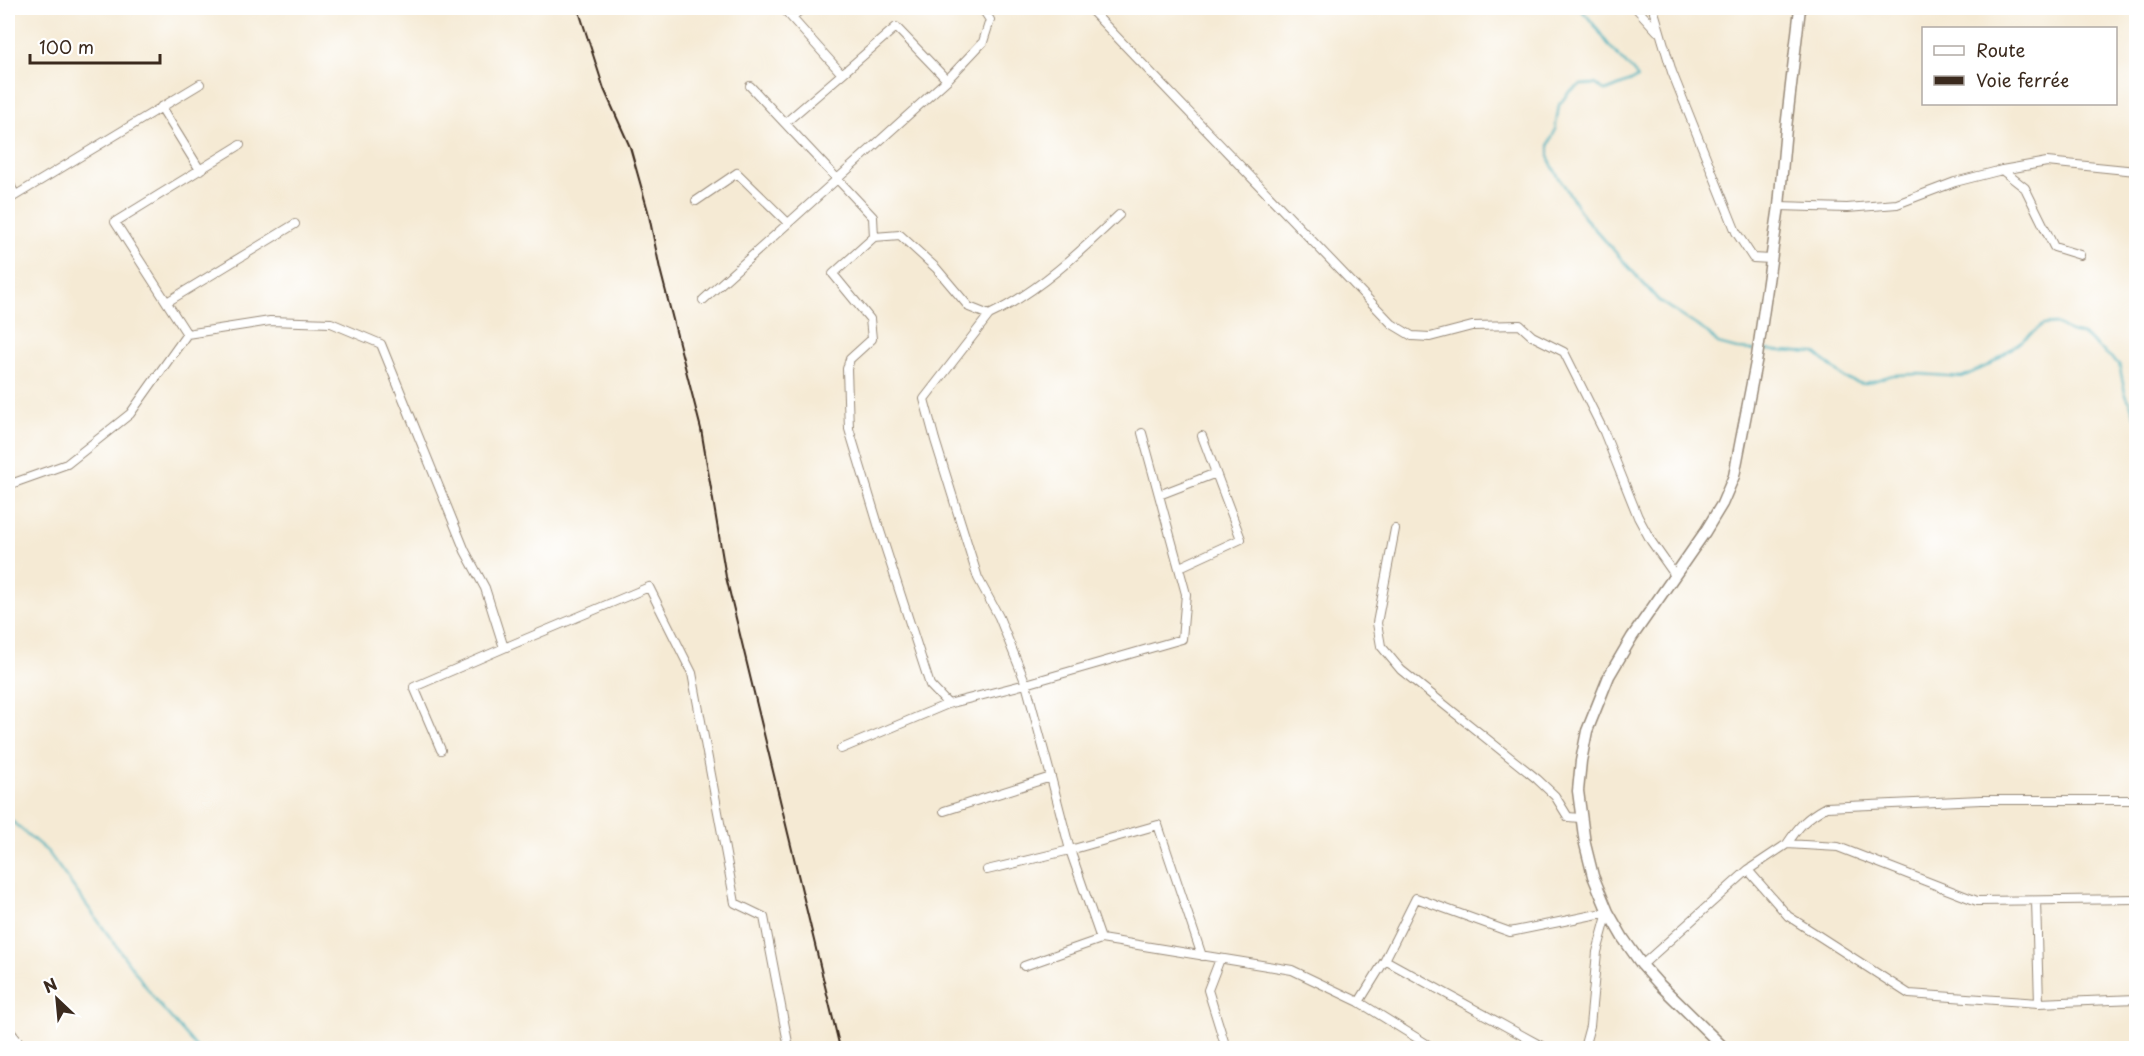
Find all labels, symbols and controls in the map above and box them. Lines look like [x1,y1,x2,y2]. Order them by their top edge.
scale bar [30,27,160,65]
legend [1922,27,2117,105]
text: 100 m [39,33,94,60]
text: Route [1976,36,2026,63]
text: Voie ferrée [1976,66,2069,93]
north arrow [27,969,87,1029]
text: N [39,971,61,998]

